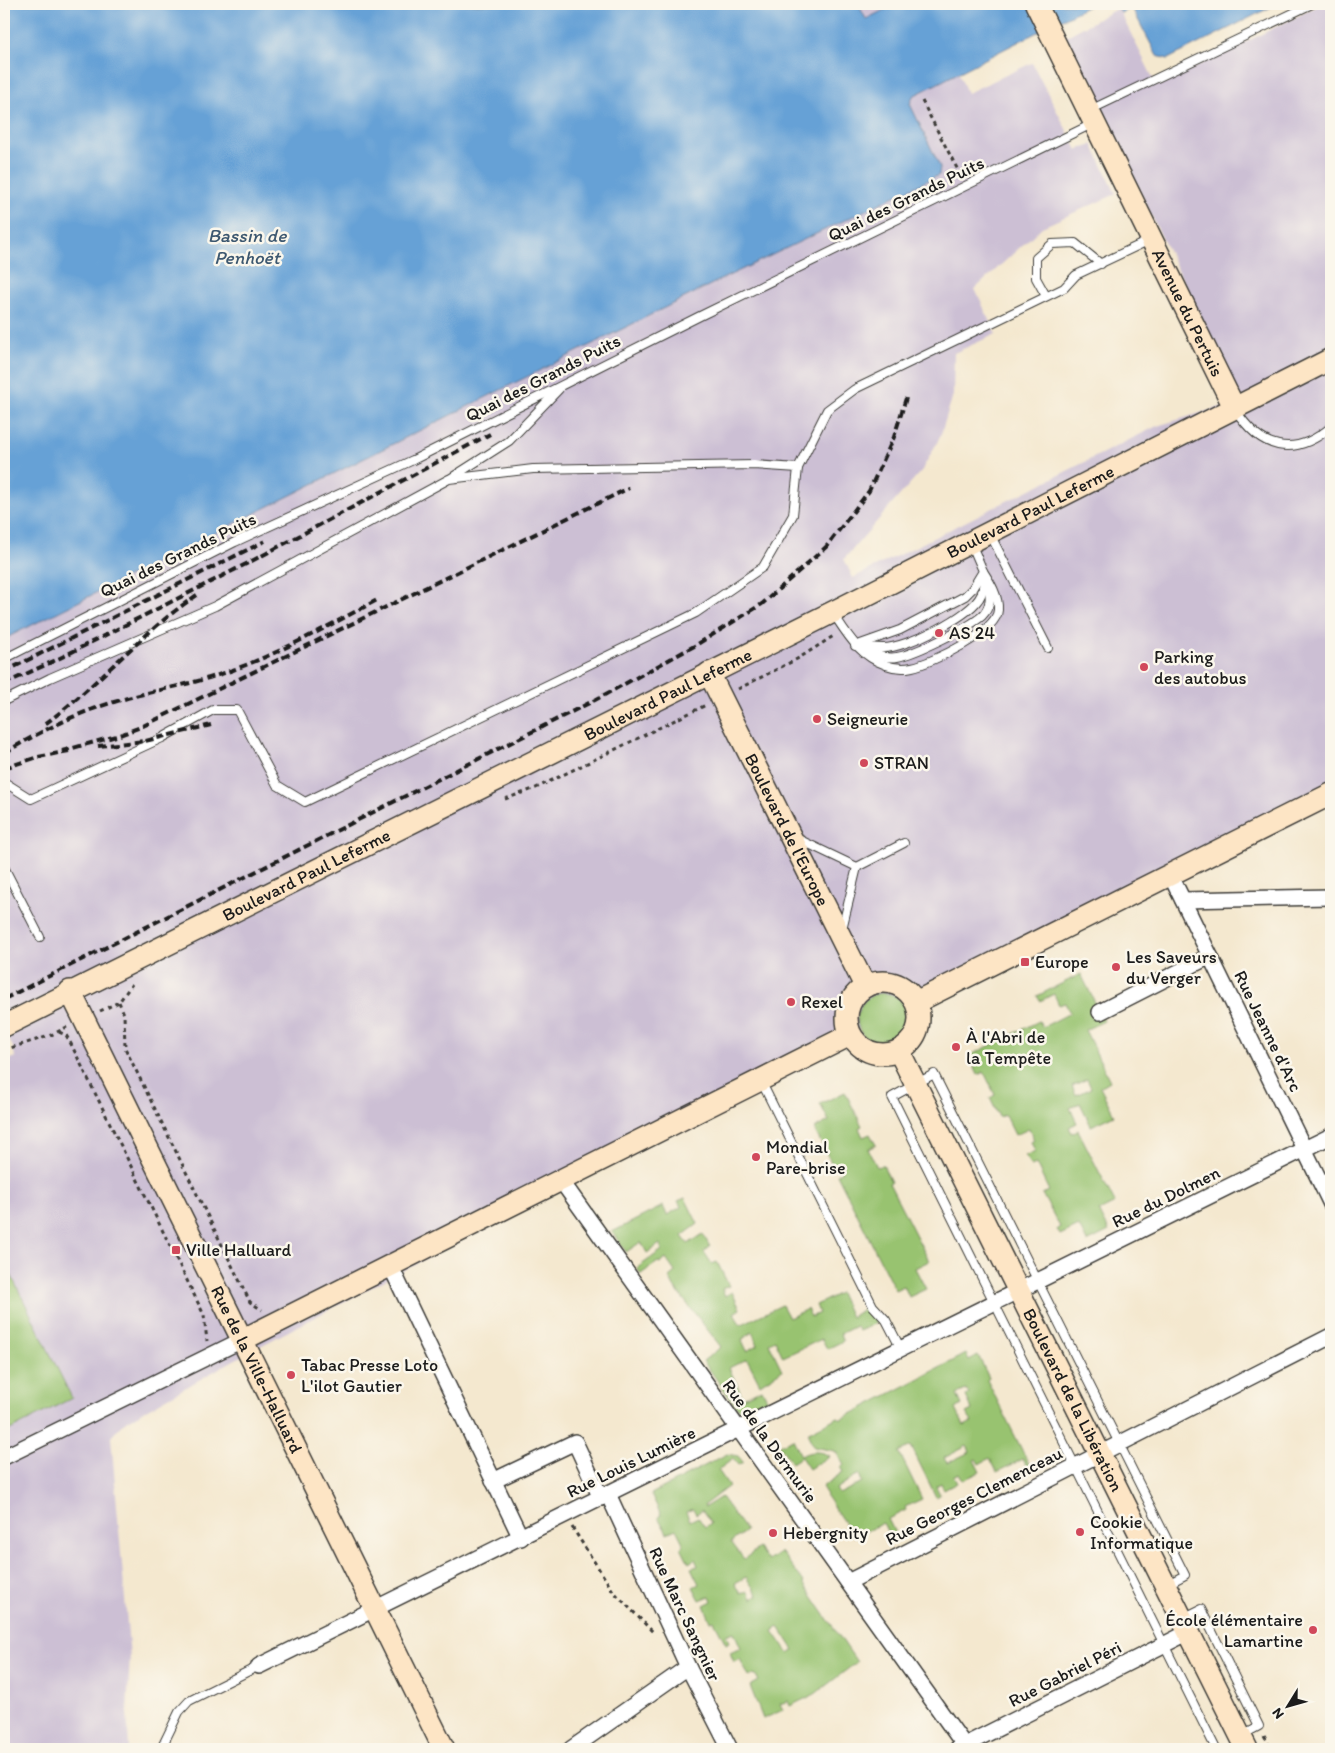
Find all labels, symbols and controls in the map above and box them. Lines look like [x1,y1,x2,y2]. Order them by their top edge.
street label: Quai des Grands Puits [824,152,988,246]
water label: Bassin de Penhoët [208,224,287,269]
street label: Avenue du Pertuis [1147,245,1228,380]
street label: Quai des Grands Puits [462,329,624,427]
street label: Boulevard Paul Leferme [943,460,1118,564]
street label: Quai des Grands Puits [96,508,260,602]
place label: AS 24 [949,622,995,644]
marker: AS 24 [933,627,945,639]
street label: Boulevard Paul Leferme [580,643,756,746]
place label: Parking des autobus [1154,646,1247,689]
marker: Parking des autobus [1138,661,1150,673]
place label: Seigneurie [827,708,908,730]
marker: Seigneurie [811,713,823,725]
street label: Boulevard de l'Europe [740,750,834,910]
place label: STRAN [874,752,929,774]
marker: STRAN [858,757,870,769]
street label: Boulevard Paul Leferme [219,824,394,926]
place label: Les Saveurs du Verger [1126,946,1217,989]
place label: Europe [1035,951,1089,973]
marker: Europe [1019,956,1031,968]
marker: Les Saveurs du Verger [1110,961,1122,973]
street label: Rue Jeanne d'Arc [1229,967,1307,1095]
place label: Rexel [801,991,843,1013]
marker: Rexel [785,996,797,1008]
place label: À l'Abri de la Tempête [966,1026,1051,1069]
marker: À l'Abri de la Tempête [950,1041,962,1053]
place label: Mondial Pare-brise [766,1136,846,1179]
marker: Mondial Pare-brise [750,1151,762,1163]
street label: Rue du Dolmen [1108,1161,1224,1233]
place label: Ville Halluard [186,1239,292,1261]
marker: Ville Halluard [170,1244,182,1256]
street label: Rue de la Ville-Halluard [206,1282,307,1457]
street label: Boulevard de la Libération [1018,1305,1128,1495]
place label: Tabac Presse Loto L'ilot Gautier [301,1354,438,1397]
marker: Tabac Presse Loto L'ilot Gautier [285,1369,297,1381]
street label: Rue de la Dermurie [718,1375,822,1507]
street label: Rue Louis Lumière [563,1421,699,1503]
street label: Rue Georges Clemenceau [882,1442,1066,1550]
place label: Cookie Informatique [1090,1511,1193,1554]
place label: Hebergnity [783,1522,868,1544]
marker: Cookie Informatique [1074,1526,1086,1538]
marker: Hebergnity [767,1527,779,1539]
street label: Rue Marc Sangnier [644,1543,726,1685]
place label: École élémentaire Lamartine [1165,1609,1303,1652]
marker: École élémentaire Lamartine [1307,1624,1319,1636]
street label: Rue Gabriel Péri [1005,1636,1125,1712]
north arrow [1262,1680,1312,1730]
text: N [1268,1705,1288,1722]

